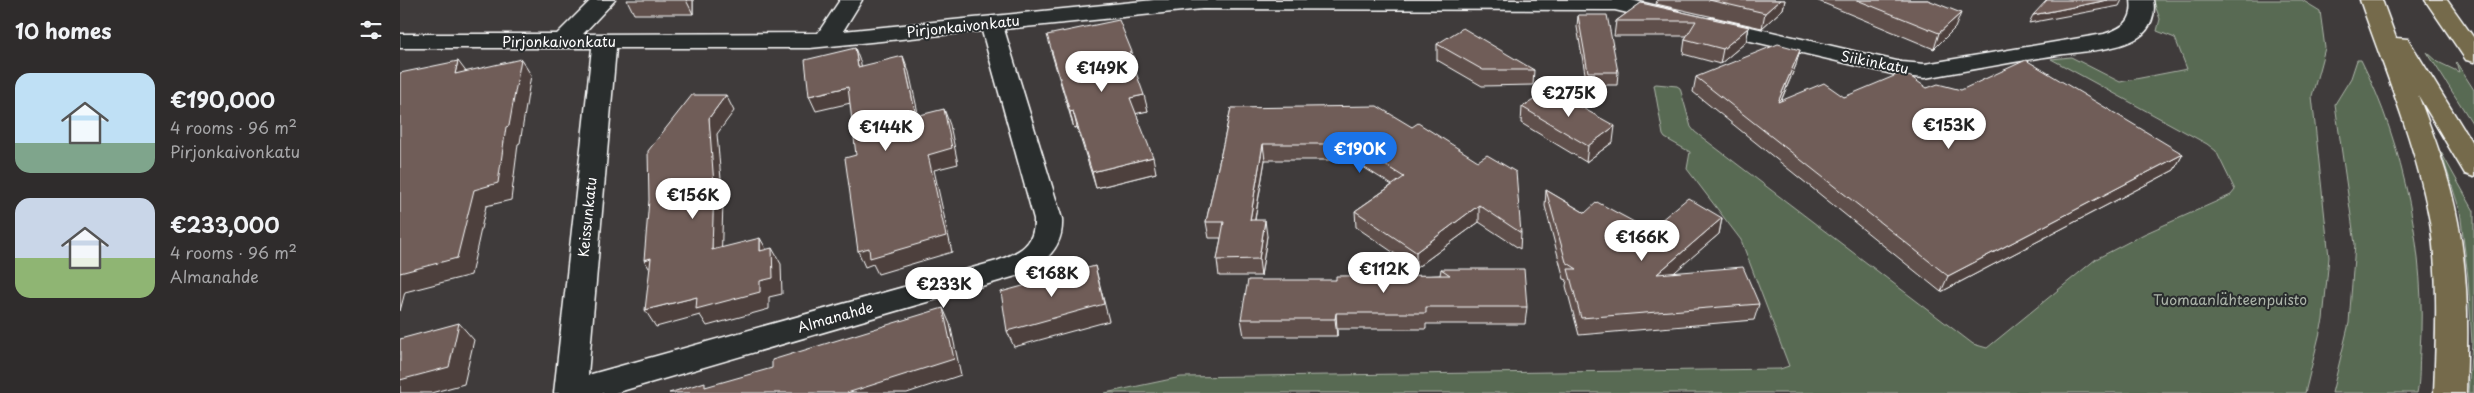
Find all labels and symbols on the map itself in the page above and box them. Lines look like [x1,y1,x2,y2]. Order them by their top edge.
street label: Pirjonkaivonkatu [905,10,1021,42]
street label: Pirjonkaivonkatu [502,31,616,52]
street label: Siikinkatu [1839,45,1911,79]
pin: €149K [1067,51,1137,93]
pin: €275K [1534,76,1604,118]
pin: €153K [1914,108,1984,150]
pin: €144K [851,110,921,152]
pin: €190K [1325,132,1395,174]
street label: Keissunkatu [572,176,602,258]
pin: €156K [658,178,728,220]
pin: €166K [1607,220,1677,262]
pin: €112K [1349,252,1419,294]
pin: €168K [1017,256,1087,298]
pin: €233K [909,266,979,309]
park label: Tuomaanlähteenpuisto [2153,289,2307,310]
street label: Almanahde [795,296,875,338]

